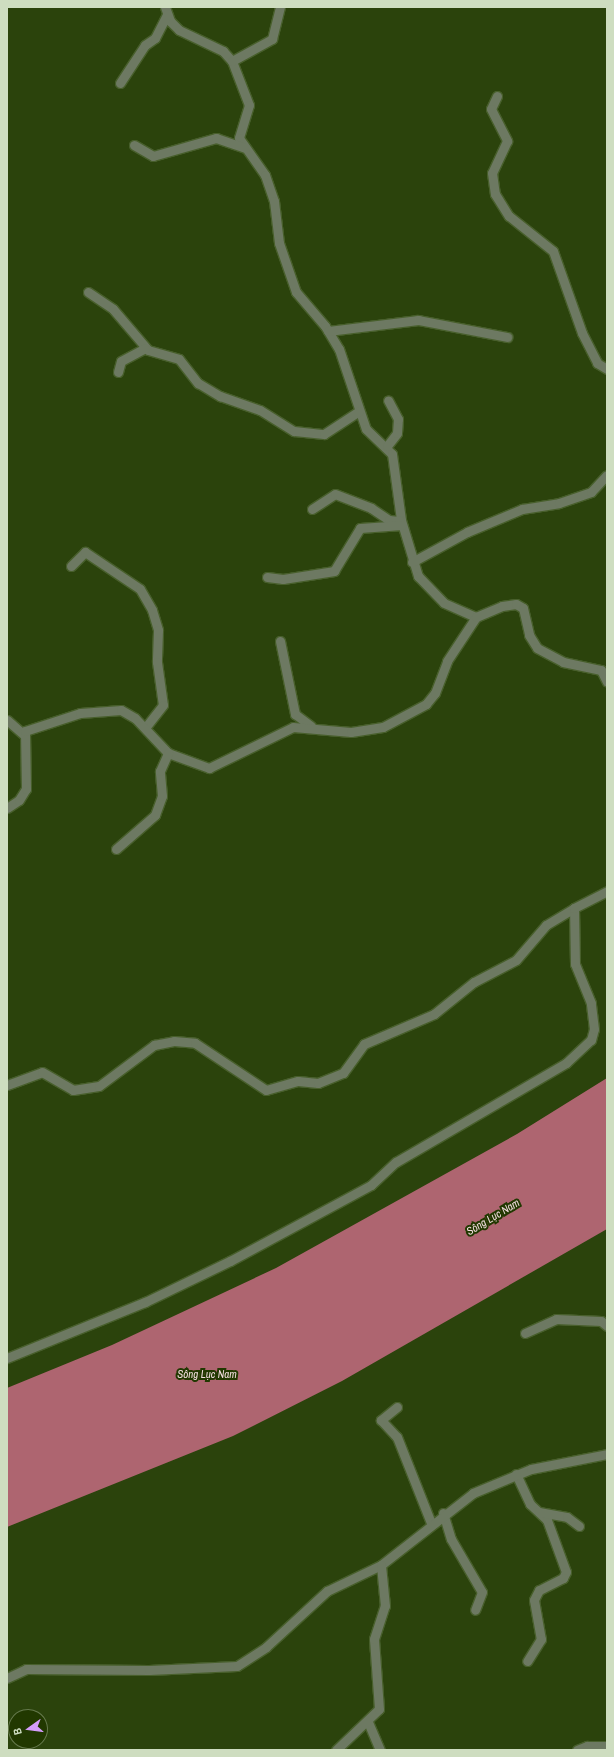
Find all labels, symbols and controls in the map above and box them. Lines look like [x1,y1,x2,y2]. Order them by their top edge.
water label: Sông Lục Nam [464,1196,522,1238]
water label: Sông Lục Nam [177,1367,237,1381]
north arrow [8,1709,48,1749]
text: B [10,1727,25,1737]

